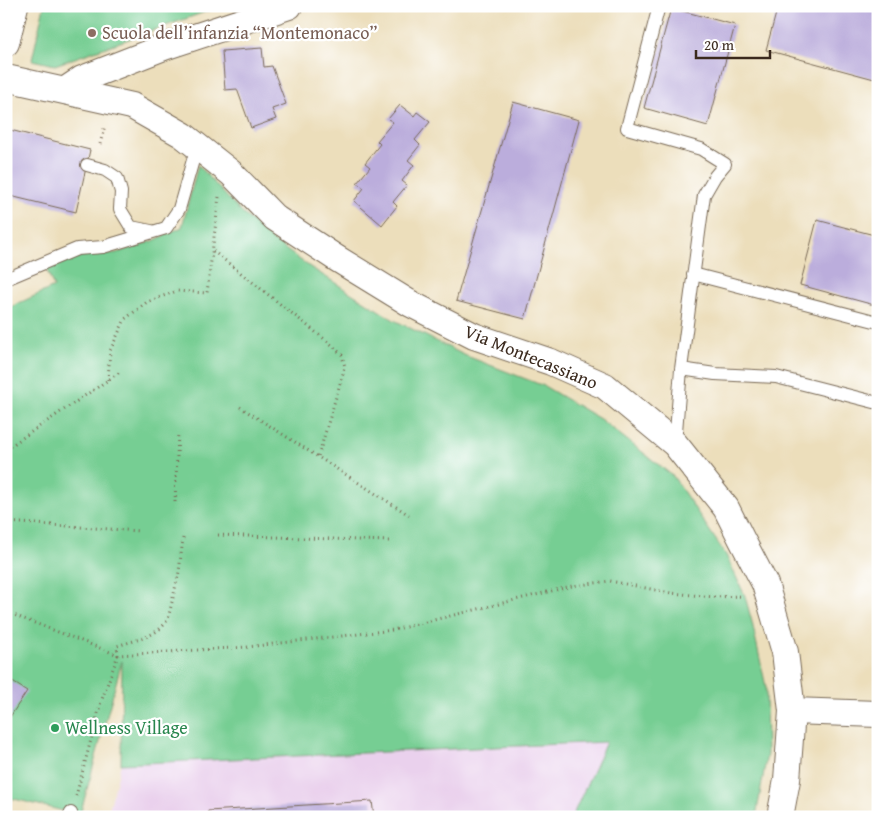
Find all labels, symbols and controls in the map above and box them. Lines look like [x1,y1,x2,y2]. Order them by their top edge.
place label: Scuola dell’infanzia “Montemonaco” [102,19,378,46]
marker: Scuola dell’infanzia “Montemonaco” [86,27,98,39]
scale bar [696,28,770,60]
text: 20 m [704,34,735,55]
street label: Via Montecassiano [460,317,602,396]
place label: Wellness Village [65,714,188,741]
marker: Wellness Village [49,722,61,734]

